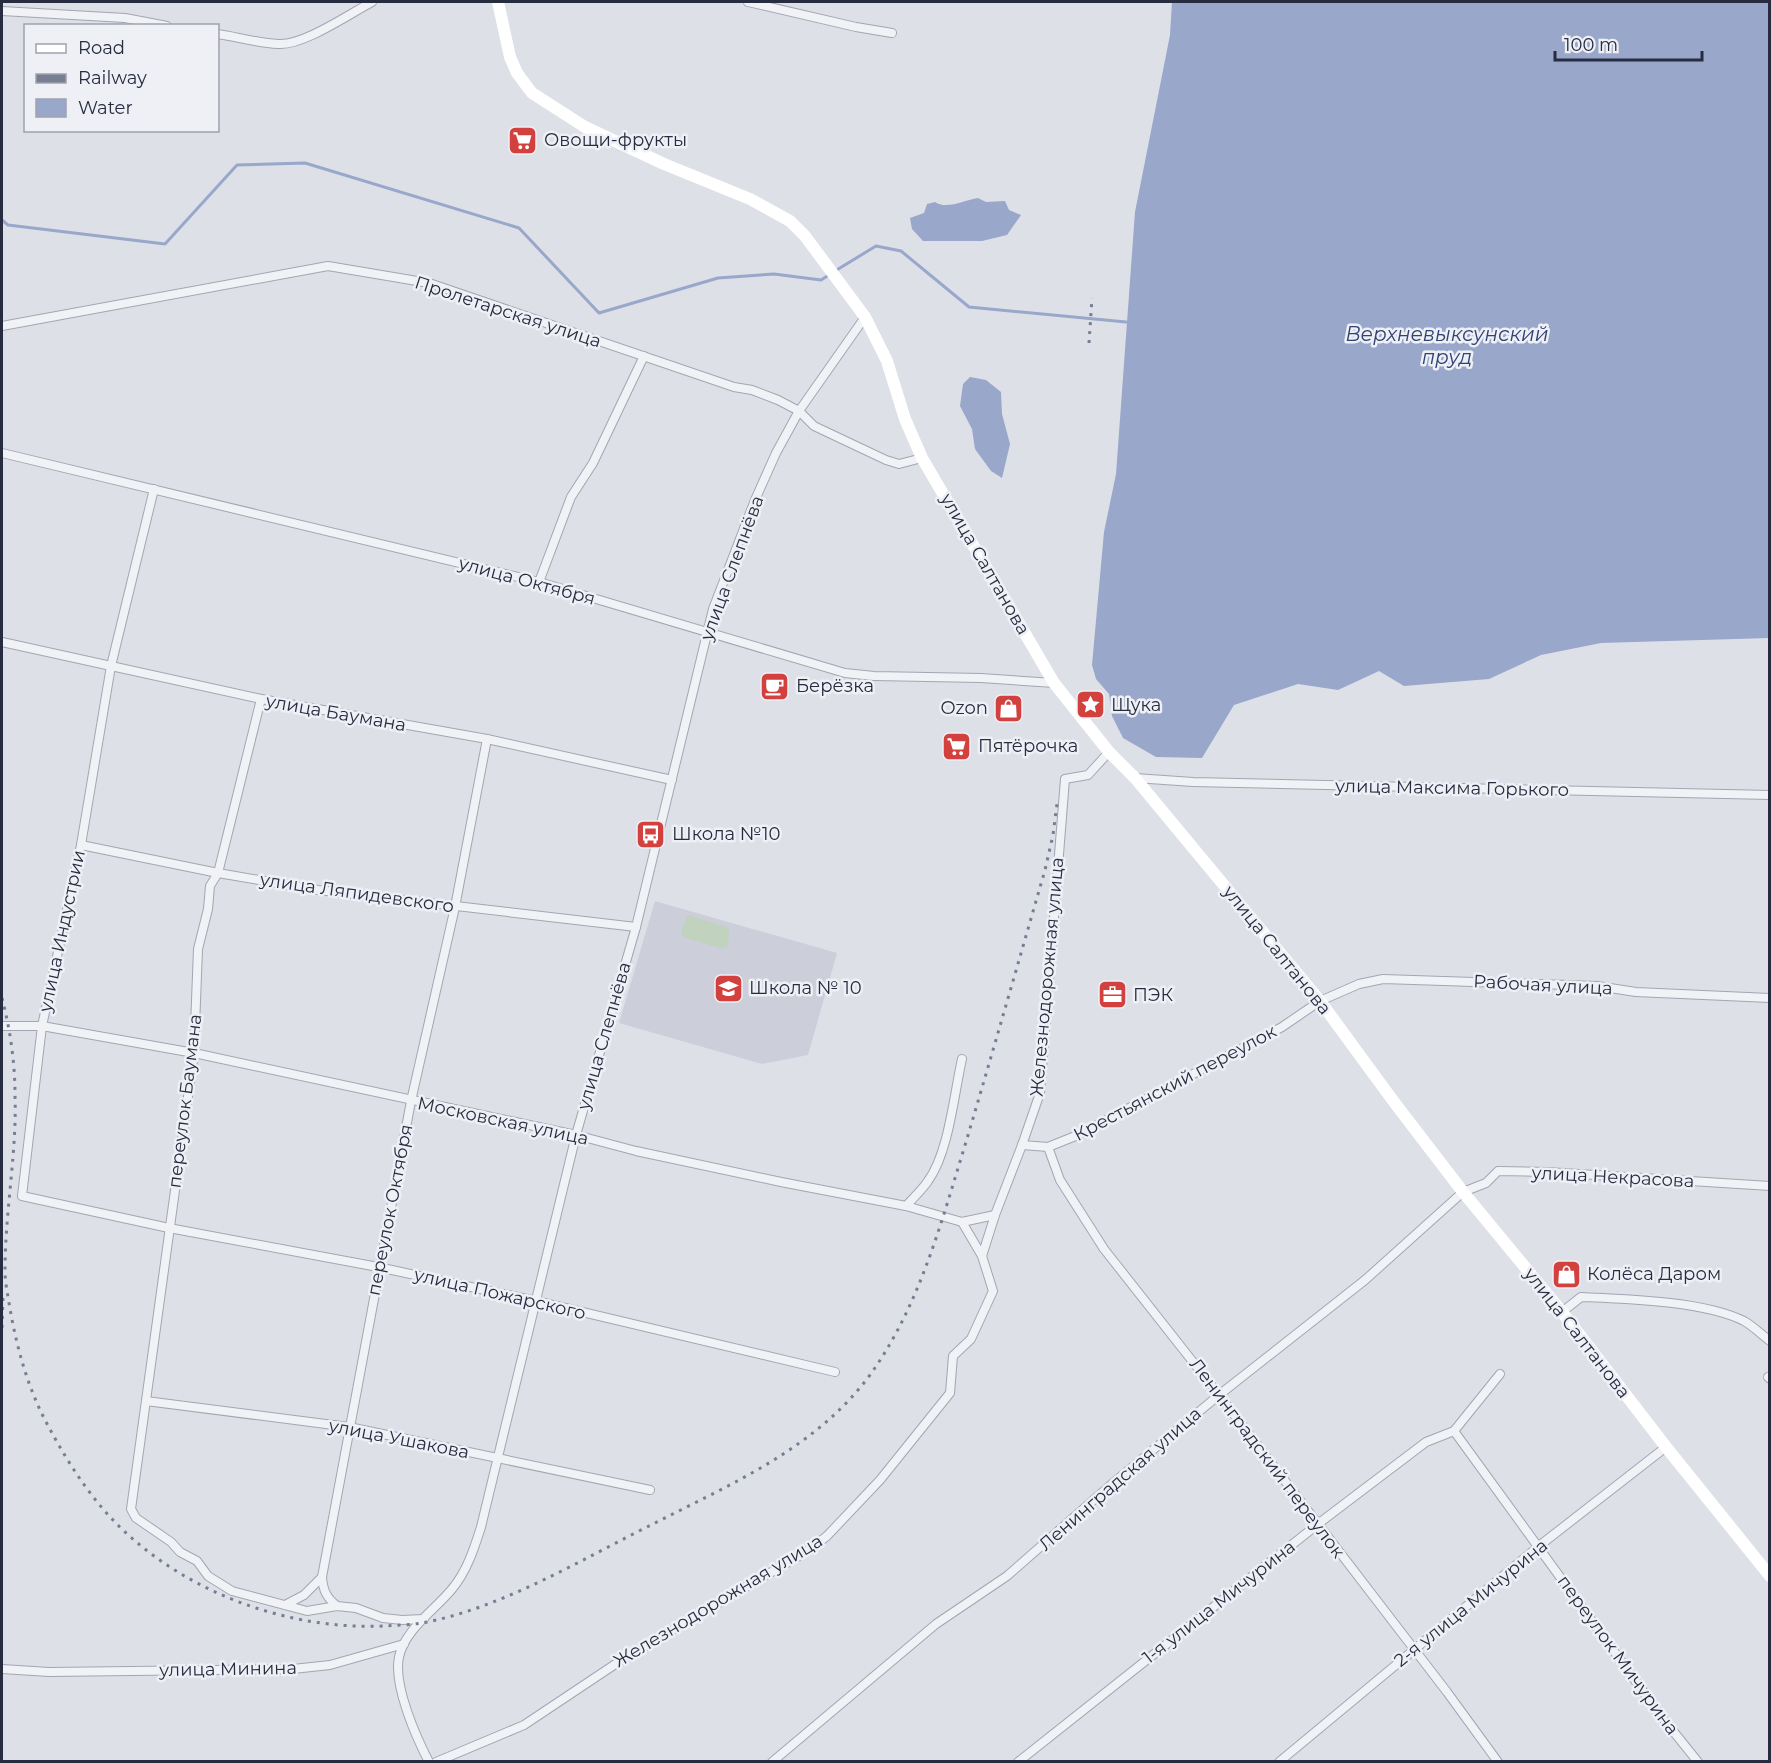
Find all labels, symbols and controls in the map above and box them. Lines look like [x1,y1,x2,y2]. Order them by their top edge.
legend [24,24,219,132]
scale bar [1555,24,1702,62]
text: 100 m [1564,34,1618,56]
text: Road [78,37,125,59]
text: Railway [78,67,147,89]
text: Water [78,97,133,119]
supermarket icon: Овощи-фрукты [507,124,539,156]
place label: Овощи-фрукты [544,129,687,151]
street label: Пролетарская улица [412,271,604,353]
water label: Верхневыксунский пруд [1345,322,1549,369]
street label: улица Салтанова [935,489,1034,639]
street label: улица Слепнёва [695,492,768,644]
street label: улица Октября [455,552,598,610]
cafe icon: Берёзка [759,670,791,702]
place label: Берёзка [796,675,874,697]
place icon: Щука [1074,689,1106,721]
street label: улица Баумана [263,690,408,736]
shop icon: Ozon [993,692,1025,724]
place label: Щука [1111,694,1161,716]
place label: Ozon [940,697,988,719]
supermarket icon: Пятёрочка [941,730,973,762]
place label: Пятёрочка [978,735,1078,757]
street label: улица Максима Горького [1334,775,1569,801]
bus stop icon: Школа №10 [635,818,667,850]
place label: Школа №10 [672,823,780,845]
street label: улица Индустрии [34,848,90,1015]
street label: Железнодорожная улица [1026,856,1068,1098]
street label: улица Ляпидевского [258,868,455,918]
street label: улица Салтанова [1218,880,1336,1019]
street label: улица Слепнёва [572,960,636,1113]
street label: Рабочая улица [1473,970,1613,1000]
school or university icon: Школа № 10 [712,972,744,1004]
place label: Школа № 10 [749,977,862,999]
office icon: ПЭК [1096,979,1128,1011]
place label: ПЭК [1133,984,1174,1006]
street label: переулок Баумана [163,1013,207,1189]
street label: Крестьянский переулок [1070,1020,1281,1146]
street label: Московская улица [416,1092,590,1150]
street label: переулок Октября [363,1123,417,1297]
street label: улица Некрасова [1530,1162,1695,1192]
shop icon: Колёса Даром [1550,1258,1582,1290]
street label: улица Пожарского [411,1263,588,1324]
street label: улица Салтанова [1519,1263,1635,1403]
place label: Колёса Даром [1587,1263,1721,1285]
street label: Ленинградский переулок [1185,1354,1350,1563]
street label: Ленинградская улица [1034,1403,1206,1555]
street label: улица Ушакова [326,1414,471,1463]
street label: Железнодорожная улица [609,1530,827,1672]
street label: 2-я улица Мичурина [1390,1534,1552,1672]
street label: 1-я улица Мичурина [1138,1536,1300,1668]
street label: переулок Мичурина [1553,1571,1683,1739]
street label: улица Минина [158,1657,297,1681]

